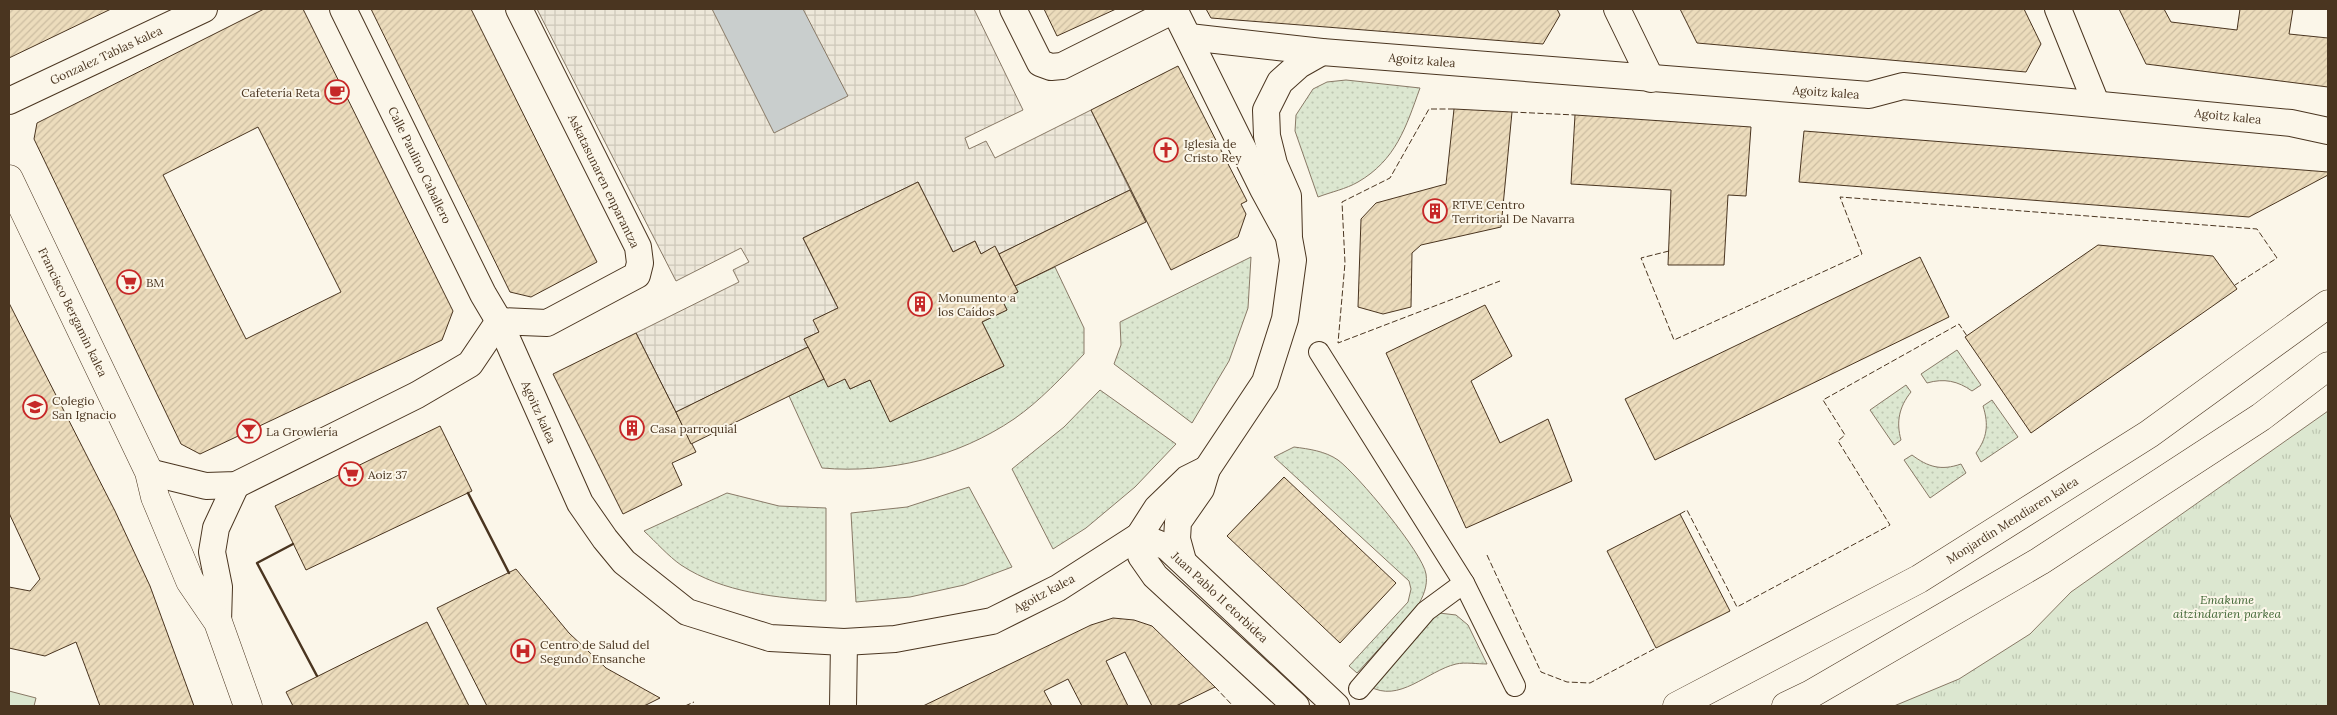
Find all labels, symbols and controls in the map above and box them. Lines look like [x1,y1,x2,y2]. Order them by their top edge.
street label: Gonzalez Tablas kalea [47,22,165,88]
street label: Agoitz kalea [1387,50,1456,70]
cafe icon: Cafetería Reta [324,79,350,105]
street label: Agoitz kalea [1791,82,1860,102]
place label: Cafetería Reta [241,85,320,100]
street label: Calle Paulino Caballero [385,104,455,226]
street label: Agoitz kalea [2193,105,2262,127]
street label: Askatasunaren enparantza [565,111,643,250]
place label: Iglesia de Cristo Rey [1184,136,1242,165]
church icon: Iglesia de Cristo Rey [1153,137,1179,163]
place label: RTVE Centro Territorial De Navarra [1452,197,1575,226]
building icon: RTVE Centro Territorial De Navarra [1422,198,1448,224]
street label: Francisco Bergamin kalea [35,245,111,379]
supermarket icon: BM [116,269,142,295]
place label: BM [146,275,164,290]
place label: Monumento a los Caídos [938,290,1016,319]
building icon: Monumento a los Caídos [907,291,933,317]
street label: Agoitz kalea [518,377,560,446]
place label: Colegio San Ignacio [52,393,116,422]
school or university icon: Colegio San Ignacio [22,394,48,420]
building icon: Casa parroquial [619,415,645,441]
bar icon: La Growlería [236,418,262,444]
place label: Casa parroquial [650,421,737,436]
place label: La Growlería [266,424,338,439]
supermarket icon: Aoiz 37 [338,461,364,487]
place label: Aoiz 37 [367,467,408,482]
street label: Monjardin Mendiaren kalea [1943,473,2081,567]
street label: Juan Pablo II etorbidea [1168,548,1271,646]
street label: Agoitz kalea [1010,571,1077,616]
park label: Emakume aitzindarien parkea [2173,592,2281,621]
place label: Centro de Salud del Segundo Ensanche [540,637,650,666]
hospital icon: Centro de Salud del Segundo Ensanche [510,638,536,664]

